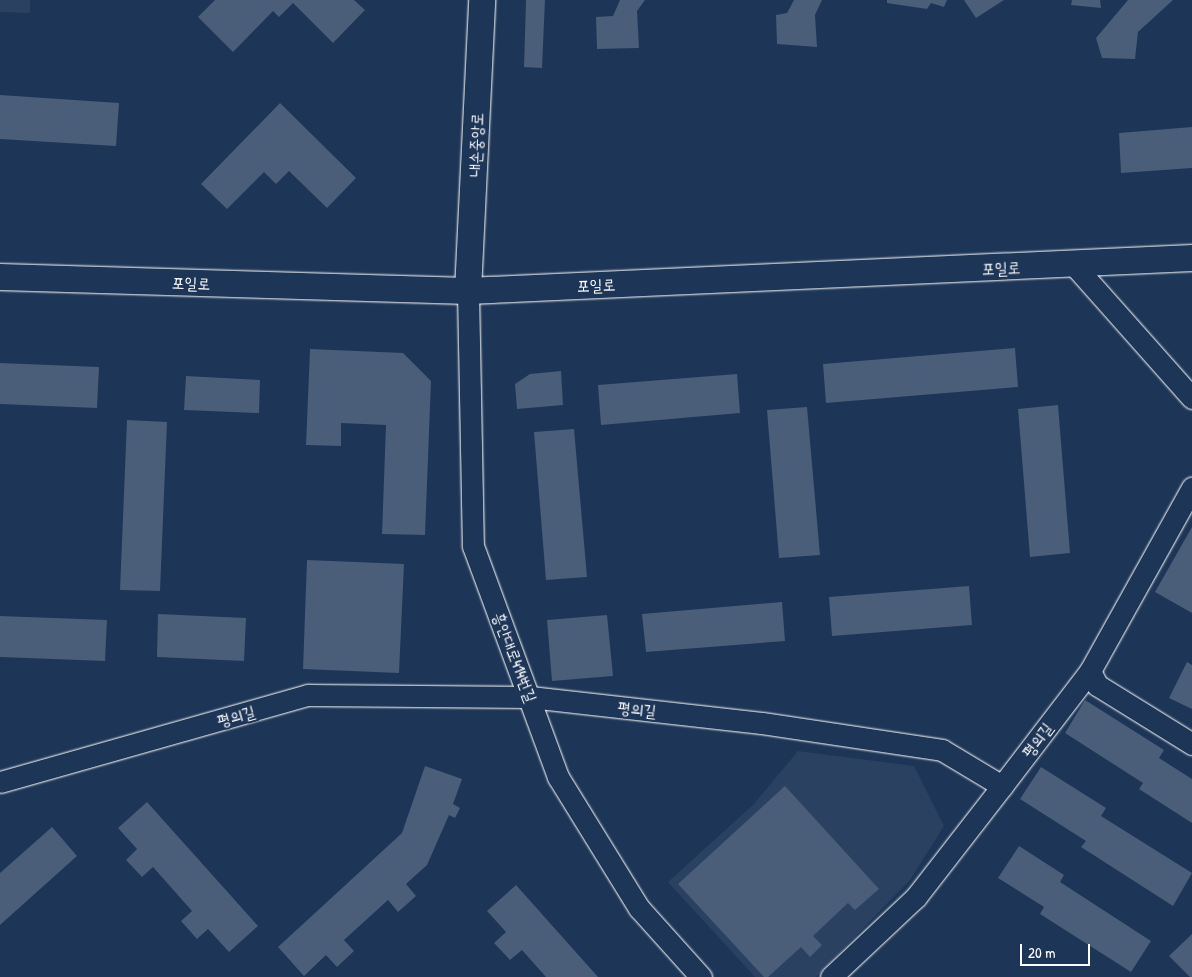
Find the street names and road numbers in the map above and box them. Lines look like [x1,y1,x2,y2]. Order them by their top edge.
street label: 내손중앙로 [465,112,487,178]
street label: 포일로 [981,258,1021,278]
street label: 포일로 [171,273,211,293]
street label: 포일로 [576,275,616,295]
street label: 흥안대로414번길 [489,609,541,705]
street label: 평의길 [617,697,657,721]
street label: 평의길 [215,701,257,731]
street label: 평의길 [1018,719,1056,761]

